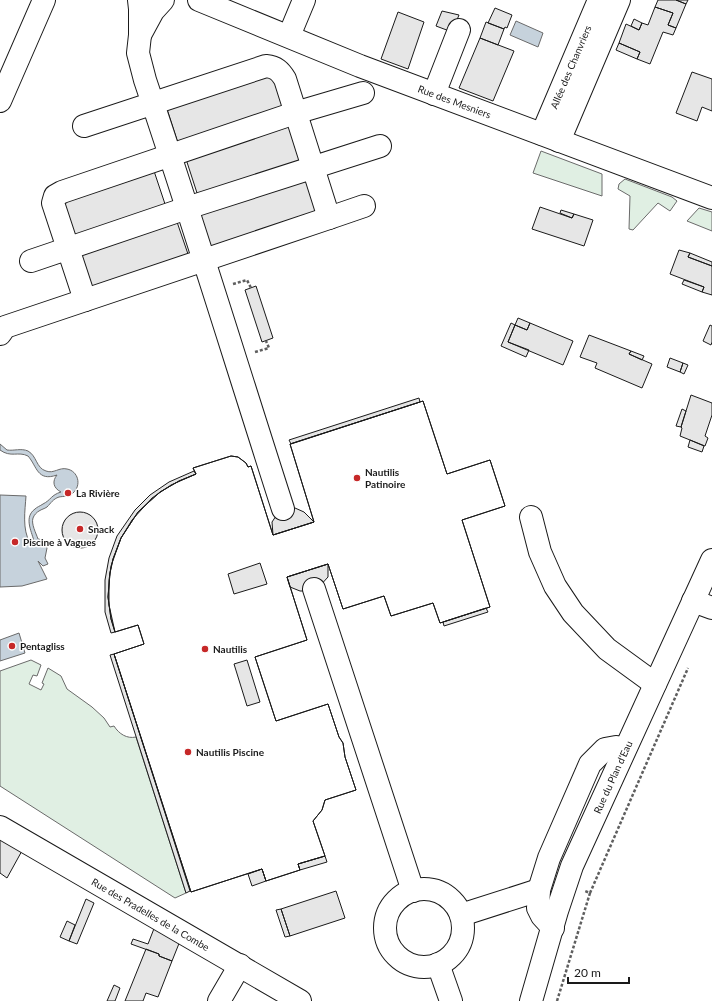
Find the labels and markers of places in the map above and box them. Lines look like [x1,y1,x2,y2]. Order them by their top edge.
place label: Nautilis Patinoire [365,466,406,490]
marker: Nautilis Patinoire [352,473,362,483]
place label: La Rivière [76,487,120,499]
marker: La Rivière [63,488,73,498]
place label: Snack [88,523,115,535]
marker: Snack [75,524,85,534]
place label: Piscine à Vagues [23,536,97,548]
marker: Piscine à Vagues [10,537,20,547]
place label: Pentagliss [20,640,65,652]
marker: Pentagliss [7,641,17,651]
place label: Nautilis [213,643,248,655]
marker: Nautilis [200,644,210,654]
place label: Nautilis Piscine [196,746,265,758]
marker: Nautilis Piscine [183,747,193,757]

